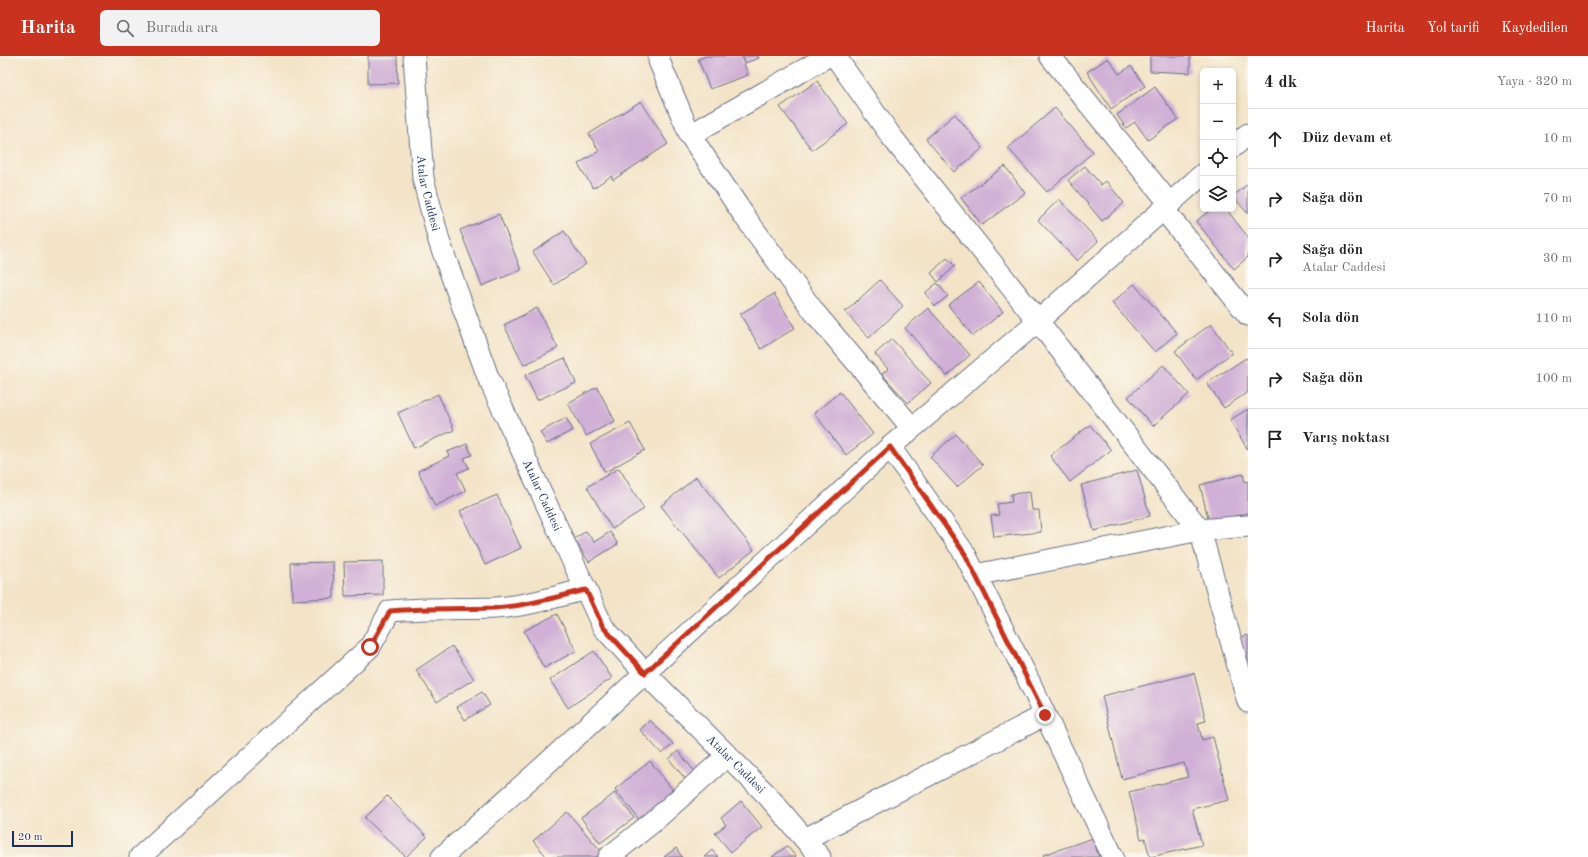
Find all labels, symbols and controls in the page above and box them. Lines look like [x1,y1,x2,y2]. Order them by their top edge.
search box [100,10,380,46]
icon: search [114,17,136,39]
text: Harita [20,19,76,38]
text: Burada ara [146,21,218,36]
text: Harita [1365,21,1405,35]
text: Yol tarifi [1427,21,1479,35]
text: Kaydedilen [1501,21,1568,35]
map controls [1200,68,1236,212]
button: + [1200,68,1236,104]
text: 4 dk [1264,74,1297,91]
text: Yaya · 320 m [1497,75,1572,88]
button: − [1200,104,1236,140]
icon: ahead [1264,128,1286,150]
text: Düz devam et [1302,131,1392,146]
text: 10 m [1543,132,1572,145]
button: locate [1200,140,1236,176]
street label: Atalar Caddesi [414,155,441,232]
button: layers [1200,176,1236,212]
icon: right [1264,188,1286,210]
text: Sağa dön [1302,191,1363,206]
text: 70 m [1543,192,1572,205]
text: Sağa dön [1302,243,1363,258]
icon: right [1264,248,1286,270]
text: 30 m [1543,252,1572,265]
text: Atalar Caddesi [1302,261,1386,274]
icon: left [1264,308,1286,330]
text: Sola dön [1302,311,1359,326]
text: 110 m [1535,312,1572,325]
icon: right [1264,368,1286,390]
text: Sağa dön [1302,371,1363,386]
text: 100 m [1535,372,1572,385]
icon: arrive [1264,428,1286,450]
text: Varış noktası [1302,431,1390,446]
street label: Atalar Caddesi [520,458,563,533]
route start [361,638,379,656]
route end [1036,706,1054,724]
street label: Atalar Caddesi [704,733,767,796]
scale bar [12,829,73,848]
text: 20 m [18,832,43,843]

